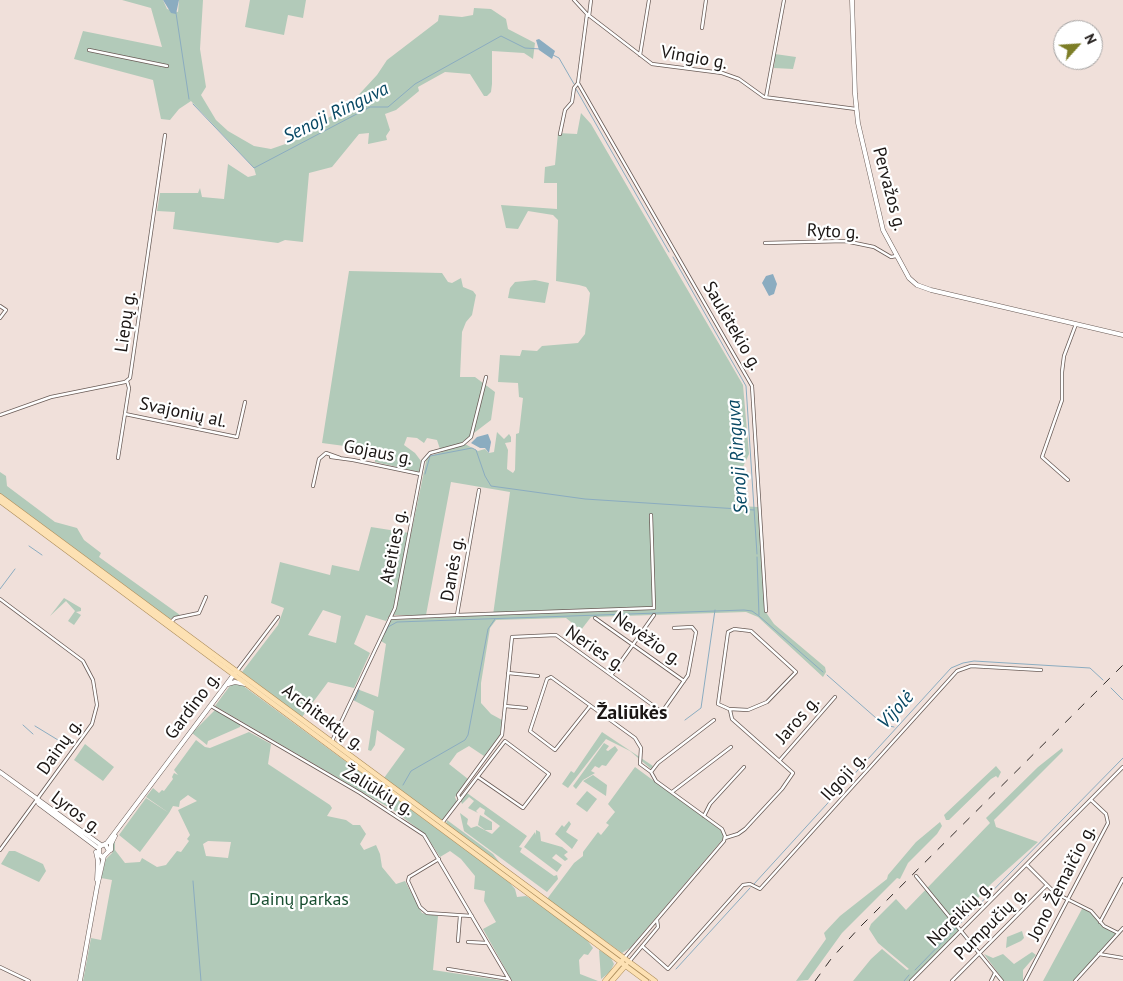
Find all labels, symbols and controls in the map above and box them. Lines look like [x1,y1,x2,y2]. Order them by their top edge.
north arrow [1053,20,1103,70]
text: N [1080,31,1101,47]
street label: Vingio g. [659,42,729,74]
water label: Senoji Ringuva [280,78,392,148]
street label: Pervažos g. [867,145,911,233]
street label: Ryto g. [806,220,860,244]
street label: Saulėtekio g. [698,278,766,374]
street label: Liepų g. [111,290,141,354]
street label: Svajonių al. [137,393,229,433]
water label: Senoji Ringuva [723,399,753,515]
street label: Gojaus g. [342,436,414,470]
street label: Ateities g. [376,508,412,586]
street label: Danės g. [437,535,469,603]
street label: Nevėžio g. [608,607,686,671]
street label: Neries g. [561,621,629,677]
street label: Gardino g. [161,668,225,744]
street label: Architektų g. [278,680,368,756]
water label: Vijolė [873,686,919,734]
street label: Jaros g. [772,692,824,748]
district label: Žaliūkės [597,701,667,725]
street label: Dainų g. [33,715,87,779]
street label: Ilgoji g. [817,748,871,806]
street label: Žaliūkių g. [338,761,418,821]
street label: Lyros g. [46,787,106,839]
street label: Jono Žemaičio g. [1024,822,1100,944]
street label: Noreikių g. [923,877,997,951]
street label: Pumpučių g. [950,883,1032,965]
park label: Dainų parkas [249,889,349,911]

